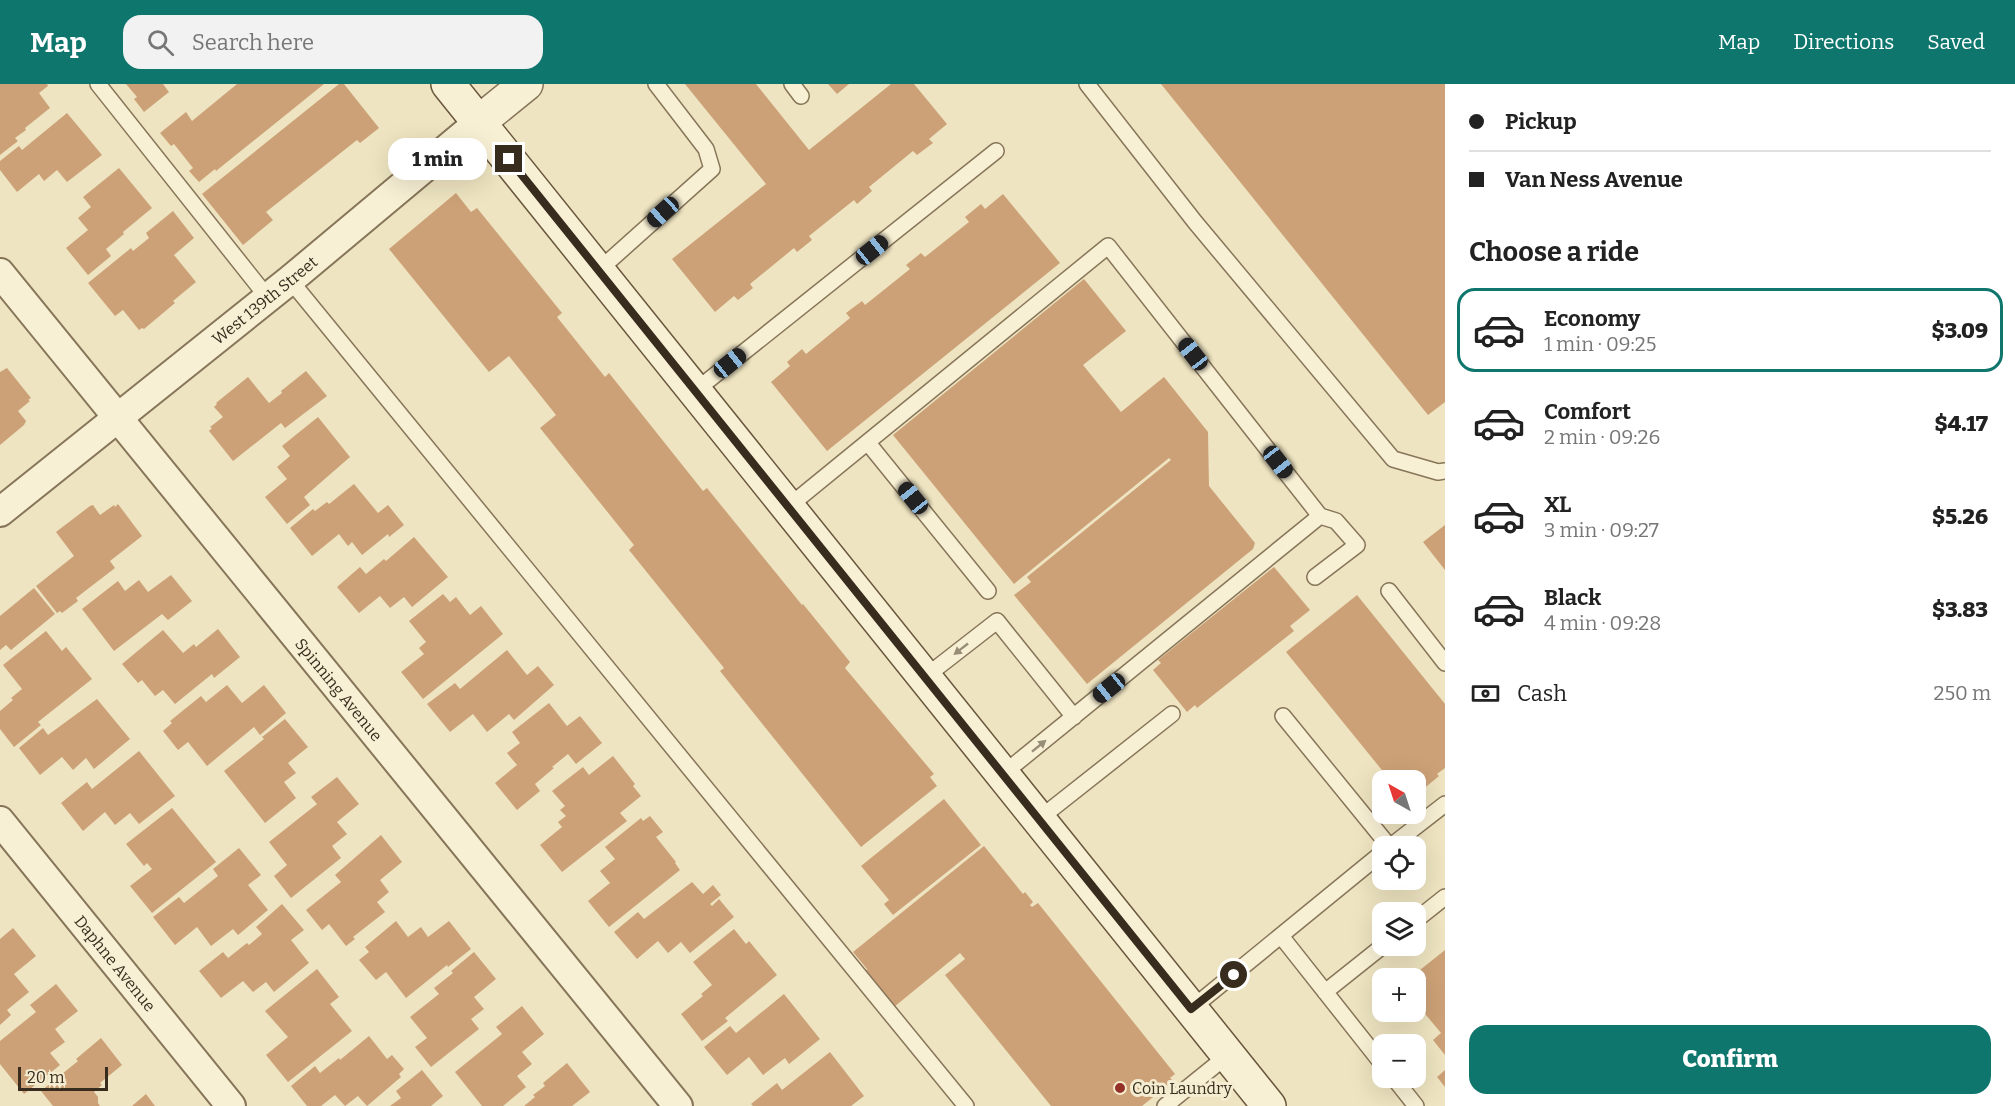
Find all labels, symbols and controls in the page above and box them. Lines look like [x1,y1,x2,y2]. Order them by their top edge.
search box [123,15,543,69]
text: Map [30,26,87,59]
icon: search [144,26,177,59]
text: Search here [192,29,314,56]
text: Map [1718,29,1760,55]
text: Directions [1793,29,1894,55]
text: Saved [1927,29,1985,55]
text: Pickup [1505,108,1577,135]
callout: 1 min [389,138,488,180]
route end [495,145,522,172]
text: 1 min [412,147,463,171]
text: Van Ness Avenue [1505,166,1683,193]
car [644,193,682,231]
car [852,232,892,268]
text: Choose a ride [1469,236,1639,268]
street label: West 139th Street [208,252,321,348]
icon: car [1472,303,1526,357]
text: Economy [1544,305,1640,332]
text: $3.09 [1931,317,1988,344]
text: 1 min · 09:25 [1544,332,1656,356]
car [1175,334,1211,374]
car [710,345,750,381]
icon: car [1472,396,1526,450]
text: Comfort [1544,398,1631,425]
text: $4.17 [1934,410,1988,437]
text: 2 min · 09:26 [1544,425,1660,449]
car [1260,442,1296,482]
car [895,478,931,518]
icon: car [1472,489,1526,543]
text: XL [1544,491,1571,518]
text: $5.26 [1932,503,1988,530]
text: 3 min · 09:27 [1544,518,1659,542]
icon: car [1472,582,1526,636]
text: Black [1544,584,1601,611]
text: $3.83 [1932,596,1988,623]
text: 4 min · 09:28 [1544,611,1661,635]
street label: Spinning Avenue [292,634,386,745]
one-way arrow [953,643,969,656]
car [1089,670,1129,706]
icon: cash [1469,677,1502,710]
text: Cash [1517,680,1567,707]
text: 250 m [1934,681,1991,705]
one-way arrow [1031,740,1046,752]
north arrow [1372,770,1426,824]
map controls [1372,770,1426,1088]
button: locate [1372,836,1426,890]
button: layers [1372,902,1426,956]
street label: Daphne Avenue [71,911,160,1015]
route start [1220,961,1247,988]
button: + [1372,968,1426,1022]
button: Confirm [1469,1025,1991,1094]
button: − [1372,1034,1426,1088]
scale bar [18,1064,108,1092]
text: 20 m [27,1068,64,1087]
place label: Coin Laundry [1132,1079,1232,1098]
marker: Coin Laundry [1113,1081,1127,1095]

